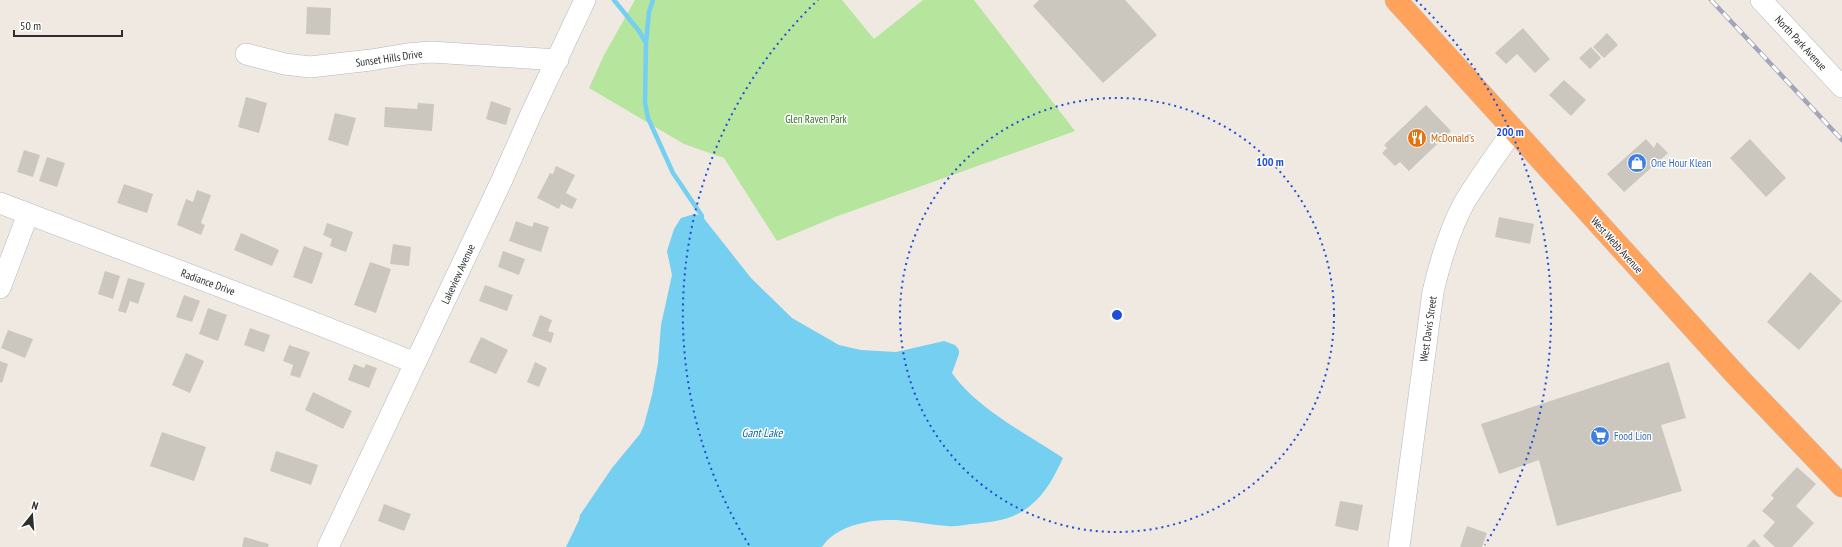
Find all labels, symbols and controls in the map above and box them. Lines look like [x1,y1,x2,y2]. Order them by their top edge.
scale bar [14,12,122,38]
street label: North Park Avenue [1772,13,1830,74]
text: 50 m [20,18,41,33]
street label: Sunset Hills Drive [355,46,424,70]
park label: Glen Raven Park [785,112,848,126]
text: 200 m [1496,124,1524,139]
restaurant icon: McDonald's [1406,127,1428,149]
place label: McDonald's [1431,131,1474,145]
shop icon: One Hour Klean [1626,152,1648,174]
text: 100 m [1256,154,1284,169]
place label: One Hour Klean [1651,156,1711,170]
street label: West Webb Avenue [1588,214,1646,277]
street label: Lakeview Avenue [438,241,478,306]
street label: Radiance Drive [179,266,237,298]
street label: West Davis Street [1416,295,1440,363]
centre of rings [1110,308,1124,322]
water label: Gant Lake [742,425,784,440]
supermarket icon: Food Lion [1589,425,1611,447]
place label: Food Lion [1614,429,1652,443]
north arrow [12,495,52,535]
text: N [30,498,40,513]

